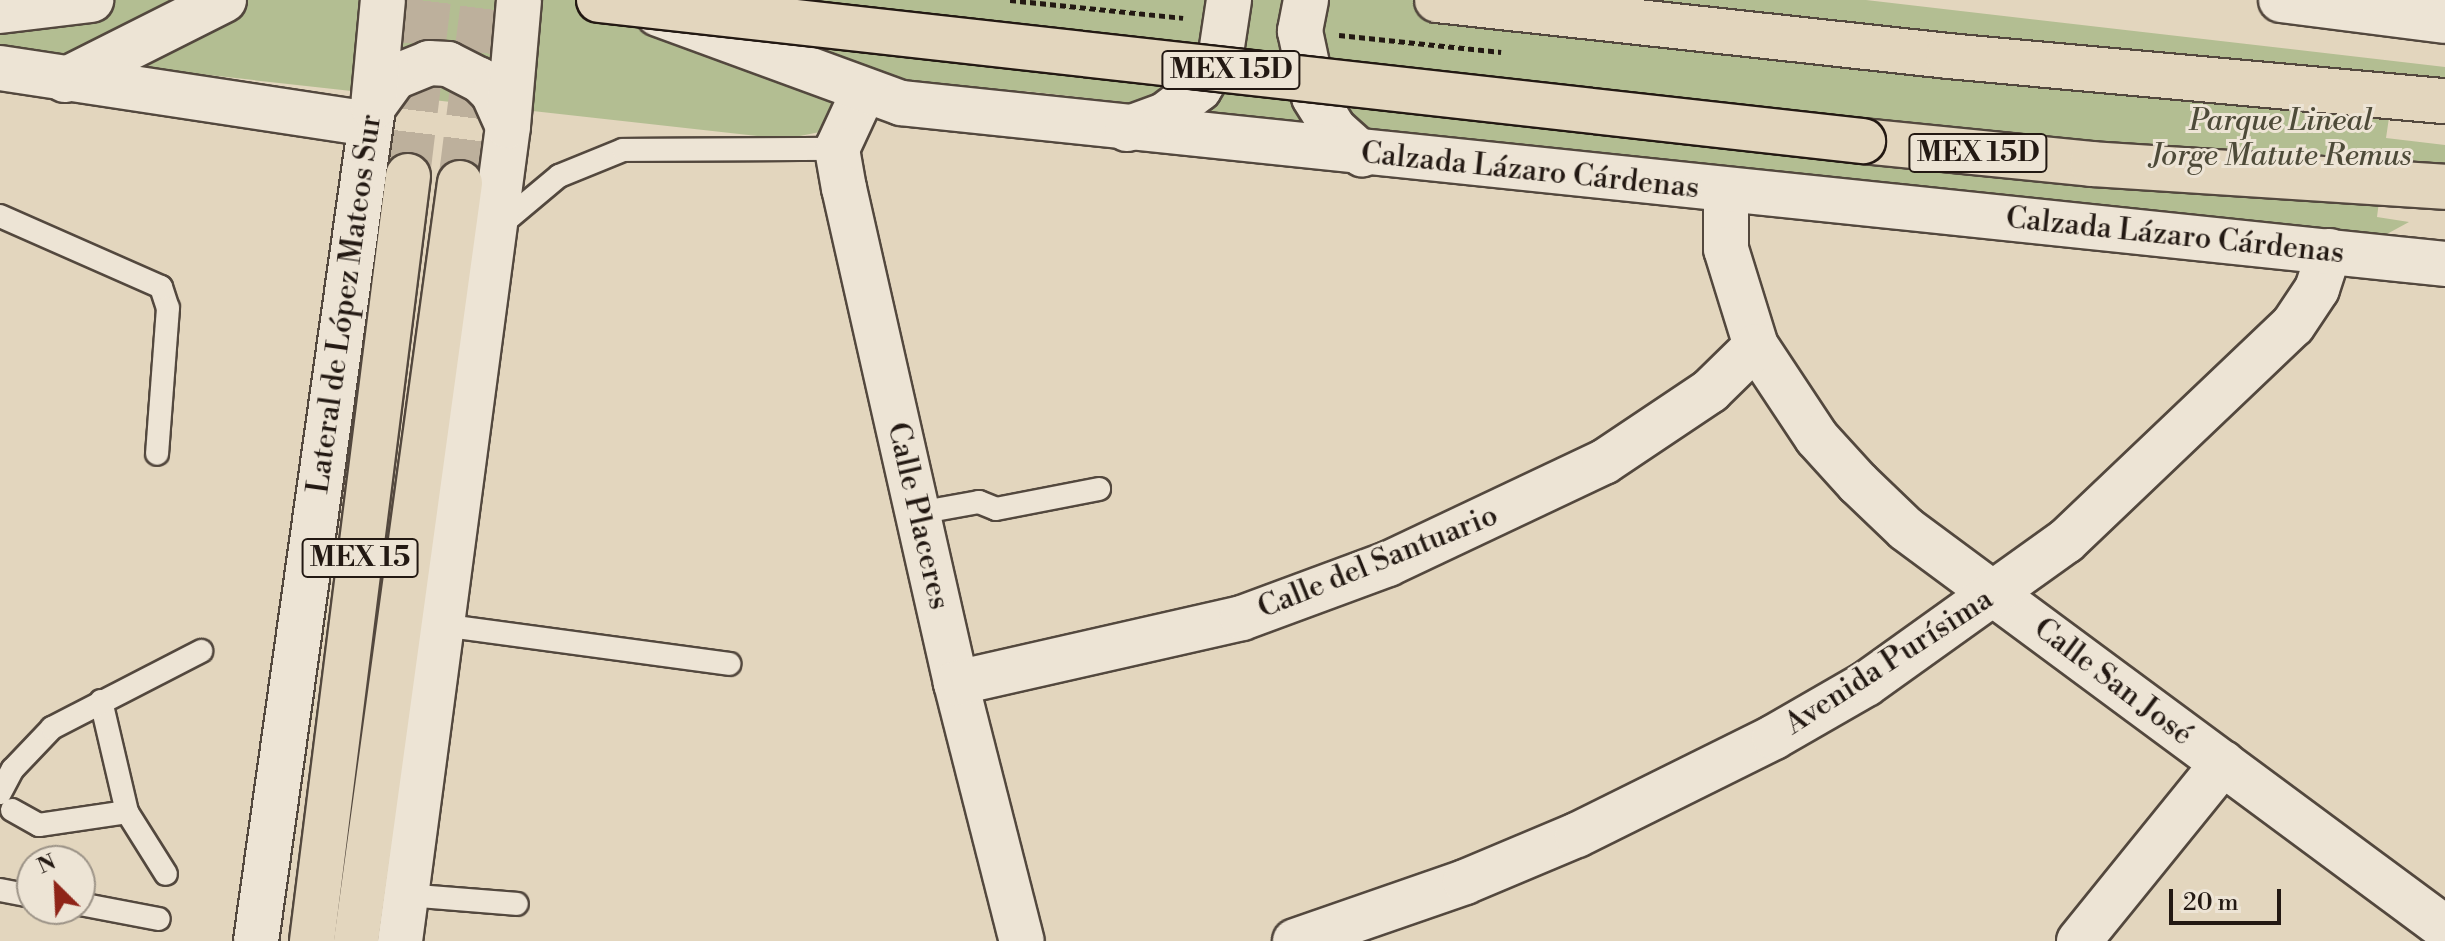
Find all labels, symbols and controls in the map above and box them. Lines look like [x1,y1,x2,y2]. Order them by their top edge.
road number: MEX 15D [1161,46,1301,94]
park label: Parque Lineal Jorge Matute Remus [2151,103,2411,174]
street label: Lateral de López Mateos Sur [301,112,389,496]
road number: MEX 15D [1908,129,2048,177]
street label: Calzada Lázaro Cárdenas [1359,135,1701,207]
street label: Calzada Lázaro Cárdenas [2004,200,2346,272]
street label: Calle Placeres [879,419,957,613]
street label: Calle del Santuario [1253,497,1503,627]
road number: MEX 15 [300,534,420,582]
street label: Avenida Purísima [1778,581,2000,743]
street label: Calle San José [2027,611,2199,753]
north arrow [16,845,96,925]
text: N [33,849,60,880]
scale bar [2173,873,2285,923]
text: 20 m [2183,888,2239,918]

